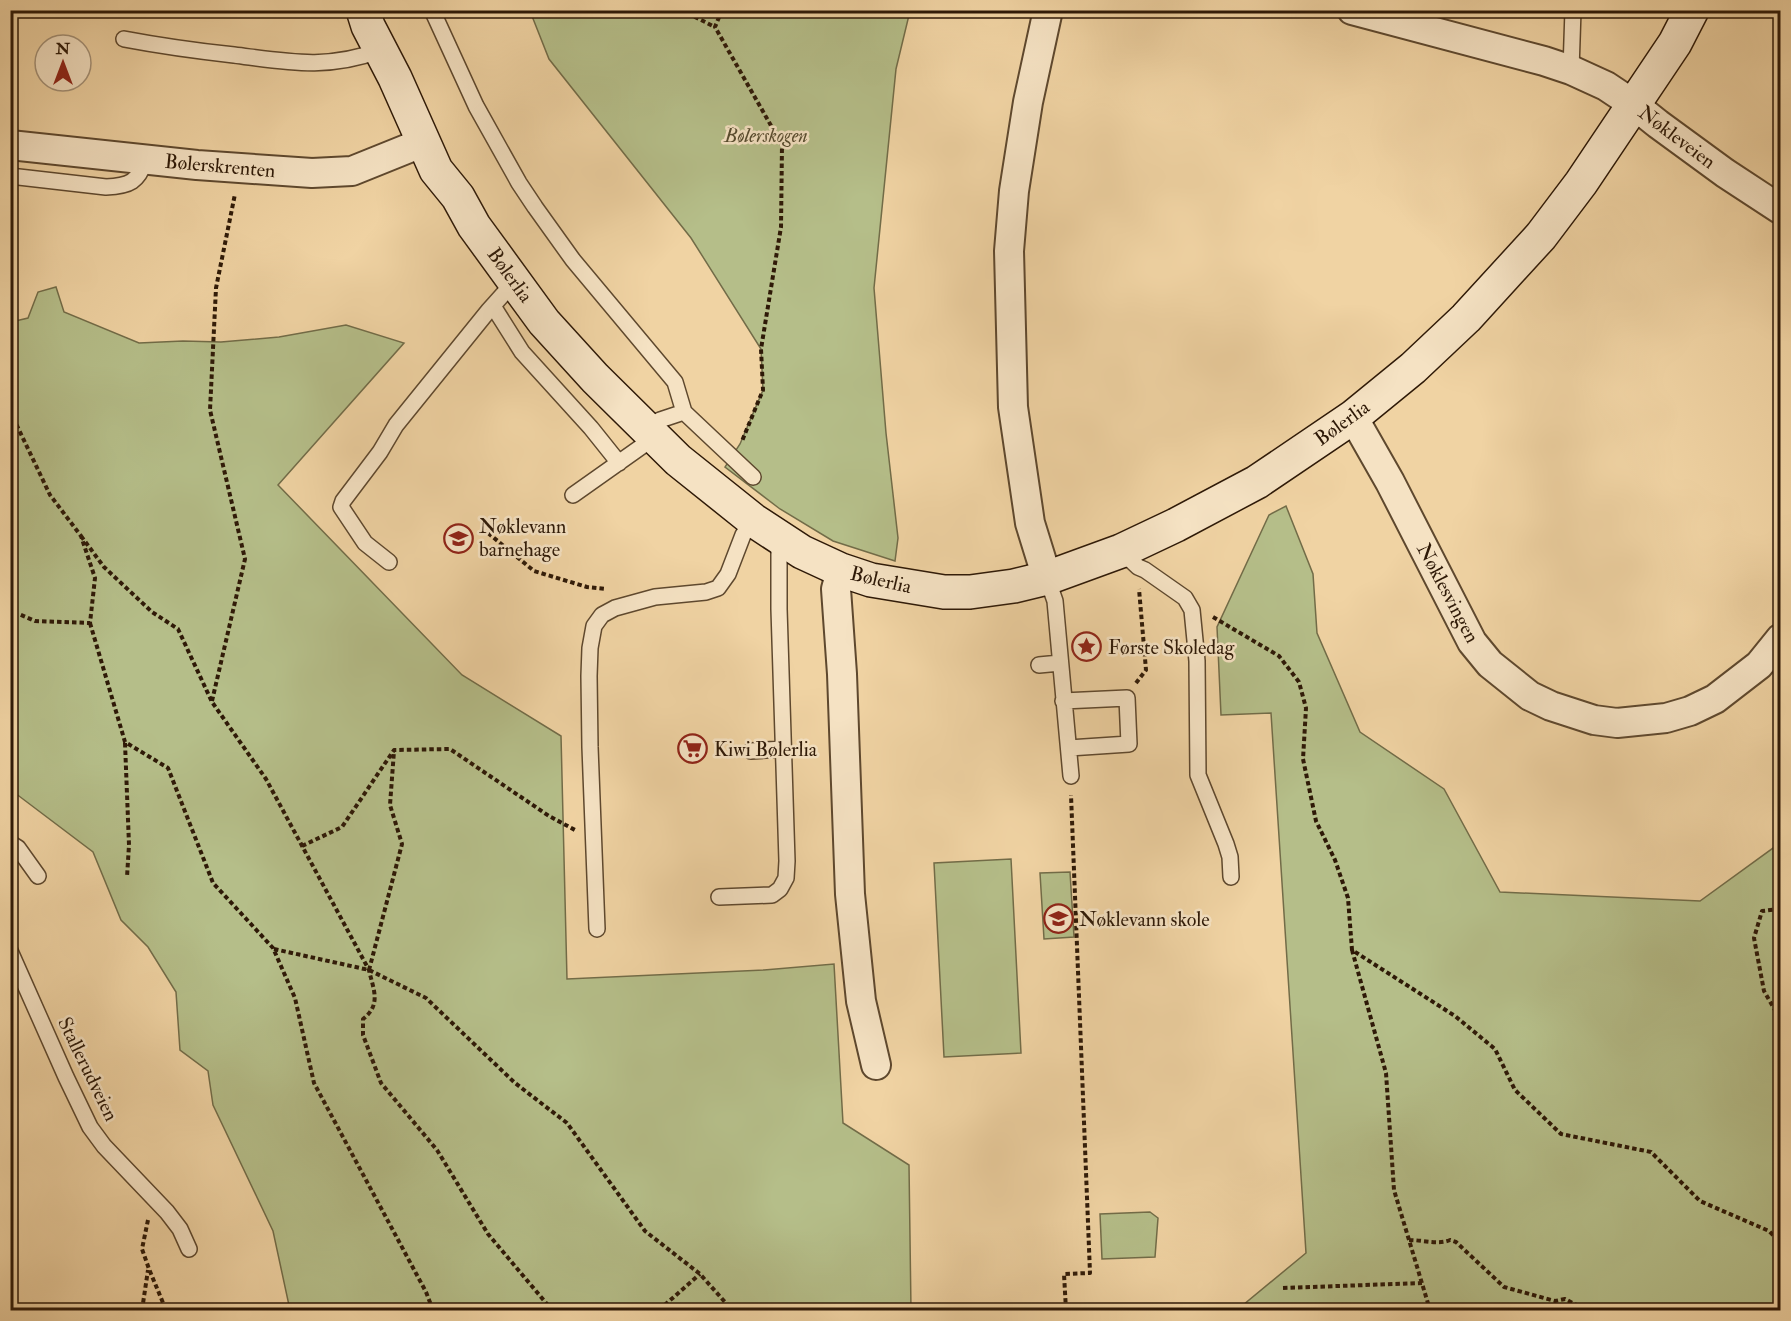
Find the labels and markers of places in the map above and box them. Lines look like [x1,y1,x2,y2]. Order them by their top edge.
place label: Nøklevann barnehage [479,514,566,562]
school or university icon: Nøklevann barnehage [442,522,474,554]
place icon: Første Skoledag [1071,631,1103,663]
place label: Første Skoledag [1108,635,1235,660]
supermarket icon: Kiwi Bølerlia [677,733,709,765]
place label: Kiwi Bølerlia [714,737,818,762]
school or university icon: Nøklevann skole [1042,903,1074,935]
place label: Nøklevann skole [1079,907,1210,932]

